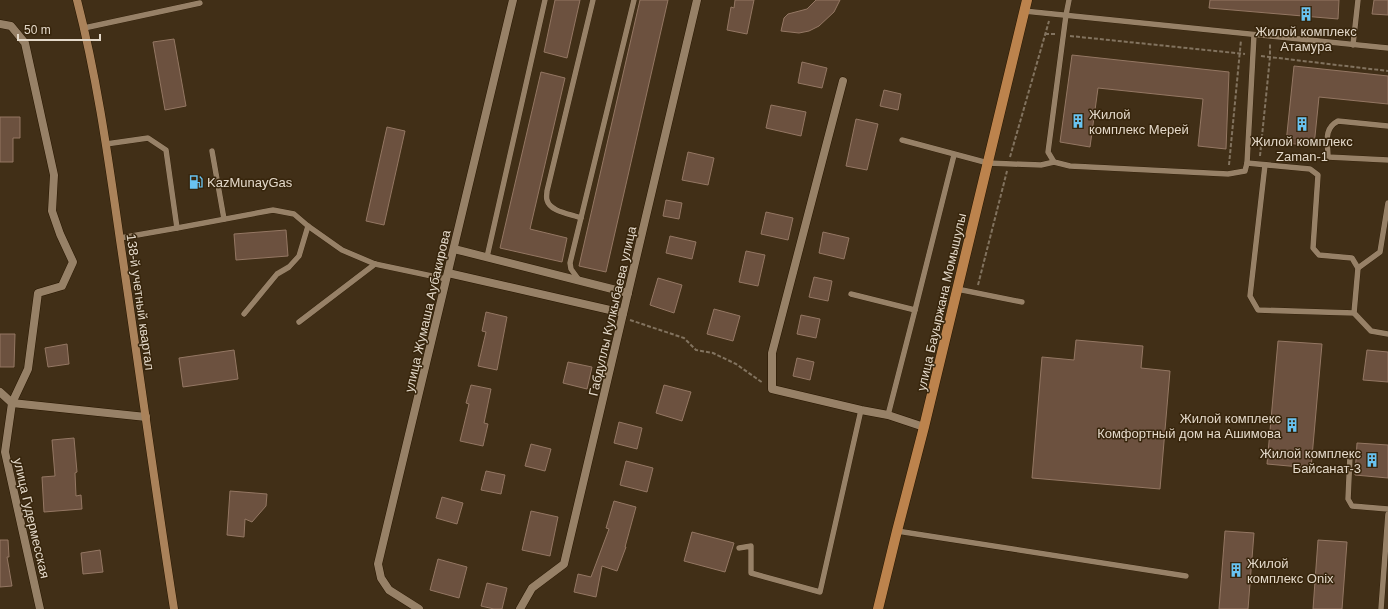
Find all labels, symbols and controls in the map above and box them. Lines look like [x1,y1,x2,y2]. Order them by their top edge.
building icon: Жилой комплекс Атамура [1298,6,1314,22]
scale bar [18,16,100,42]
text: 50 m [24,23,51,37]
place label: Жилой комплекс Атамура [1255,24,1357,54]
place label: Жилой комплекс Мерей [1089,107,1189,137]
building icon: Жилой комплекс Мерей [1070,113,1086,129]
building icon: Жилой комплекс Zaman-1 [1294,116,1310,132]
place label: Жилой комплекс Zaman-1 [1251,134,1353,164]
fuel station icon: KazMunayGas [188,174,204,190]
place label: KazMunayGas [207,175,293,190]
street label: улица Бауыржана Момышулы [914,212,969,392]
street label: Габдуллы Кулкыбаева улица [586,224,640,397]
street label: улица Жумаша Аубакирова [402,228,454,394]
street label: 138-й учетный квартал [124,233,158,371]
place label: Жилой комплекс Комфортный дом на Ашимова [1097,411,1282,441]
building icon: Жилой комплекс Комфортный дом на Ашимова [1284,417,1300,433]
place label: Жилой комплекс Байсанат-3 [1260,446,1361,476]
building icon: Жилой комплекс Байсанат-3 [1364,452,1380,468]
street label: улица Гудермесская [10,456,53,580]
place label: Жилой комплекс Onix [1247,556,1334,586]
building icon: Жилой комплекс Onix [1228,562,1244,578]

